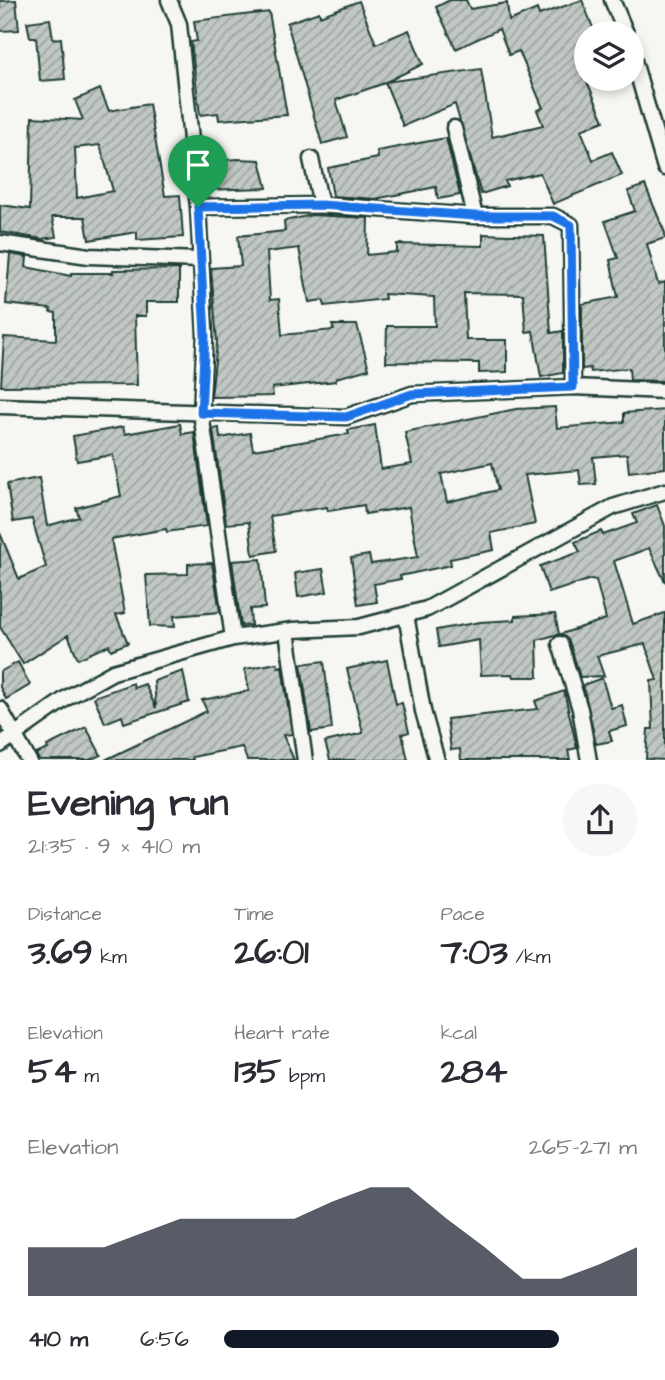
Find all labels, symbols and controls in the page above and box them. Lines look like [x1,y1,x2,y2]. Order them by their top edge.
map controls [574,21,644,91]
button: layers [574,21,644,91]
pin [168,135,228,207]
icon: arrive [179,146,217,184]
text: Evening run [28,778,229,830]
button: share [563,783,637,857]
text: 21:35 · 9 × 410 m [28,830,200,862]
text: Distance [28,901,102,928]
text: Time [234,901,274,928]
text: Pace [441,901,485,928]
text: 3.69 [28,928,93,977]
text: 26:01 [234,928,309,977]
text: 7:03 [441,928,508,977]
text: km [93,944,127,971]
text: /km [508,944,551,971]
text: Elevation [28,1020,103,1047]
text: Heart rate [234,1020,330,1047]
text: kcal [441,1020,477,1047]
text: 54 [28,1047,77,1096]
text: 135 [234,1047,281,1096]
text: 284 [441,1047,507,1096]
text: m [77,1063,99,1090]
text: bpm [281,1063,325,1090]
text: Elevation [28,1131,119,1163]
text: 265–271 m [529,1131,637,1163]
text: 410 m [28,1323,88,1355]
text: 6:56 [140,1323,189,1355]

